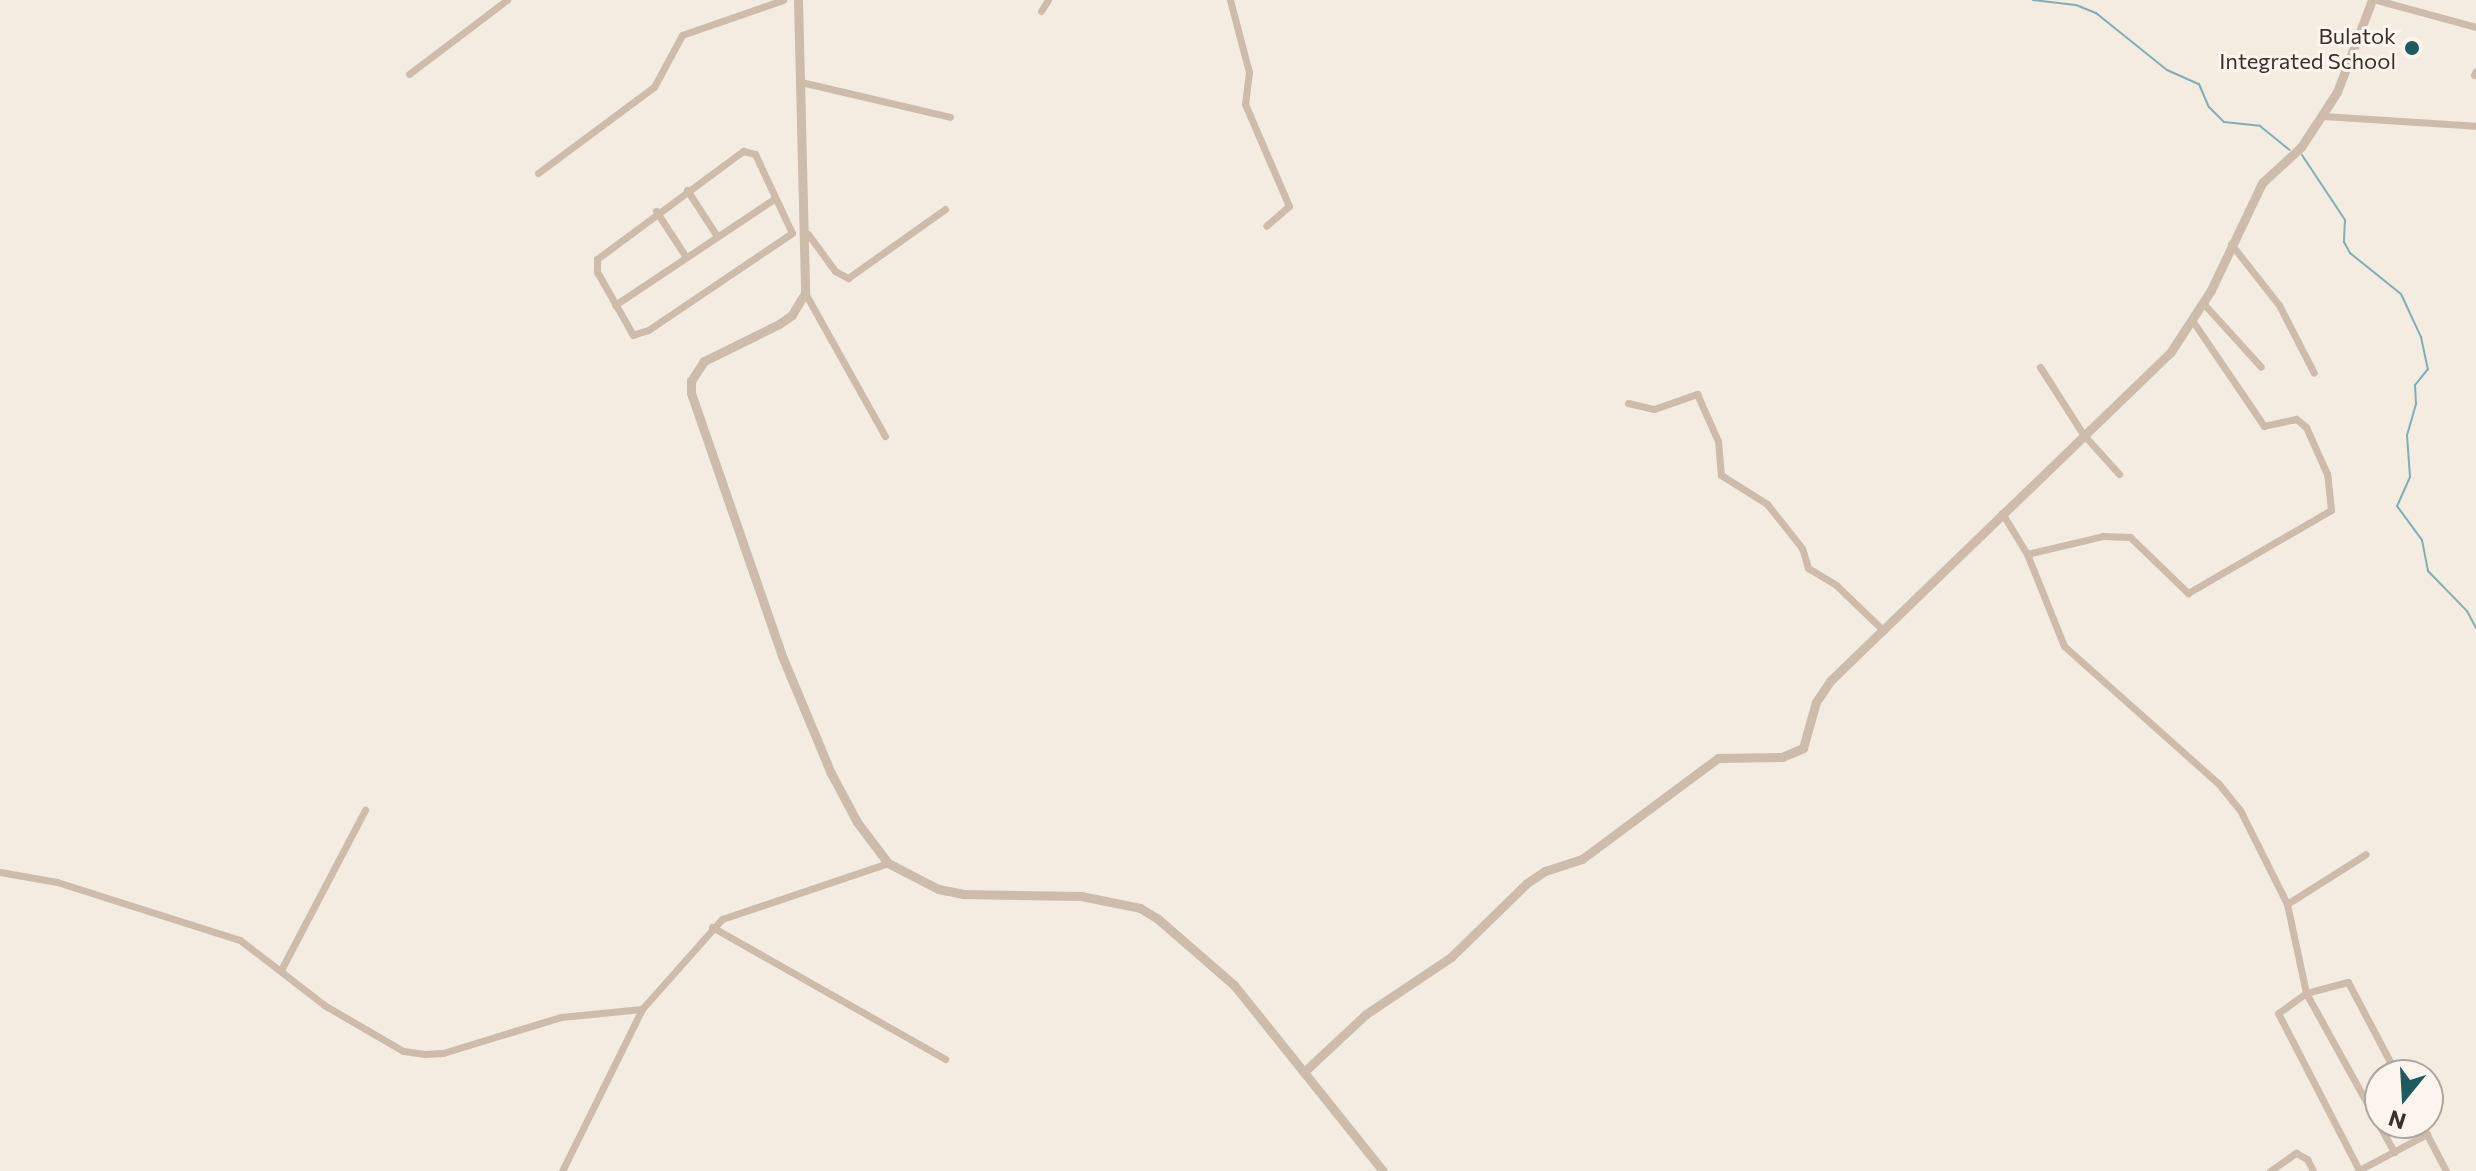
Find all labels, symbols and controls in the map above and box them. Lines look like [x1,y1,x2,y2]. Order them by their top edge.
place label: Bulatok Integrated School [2219,22,2396,74]
marker: Bulatok Integrated School [2403,39,2421,57]
north arrow [2364,1059,2444,1139]
text: N [2385,1105,2409,1136]

